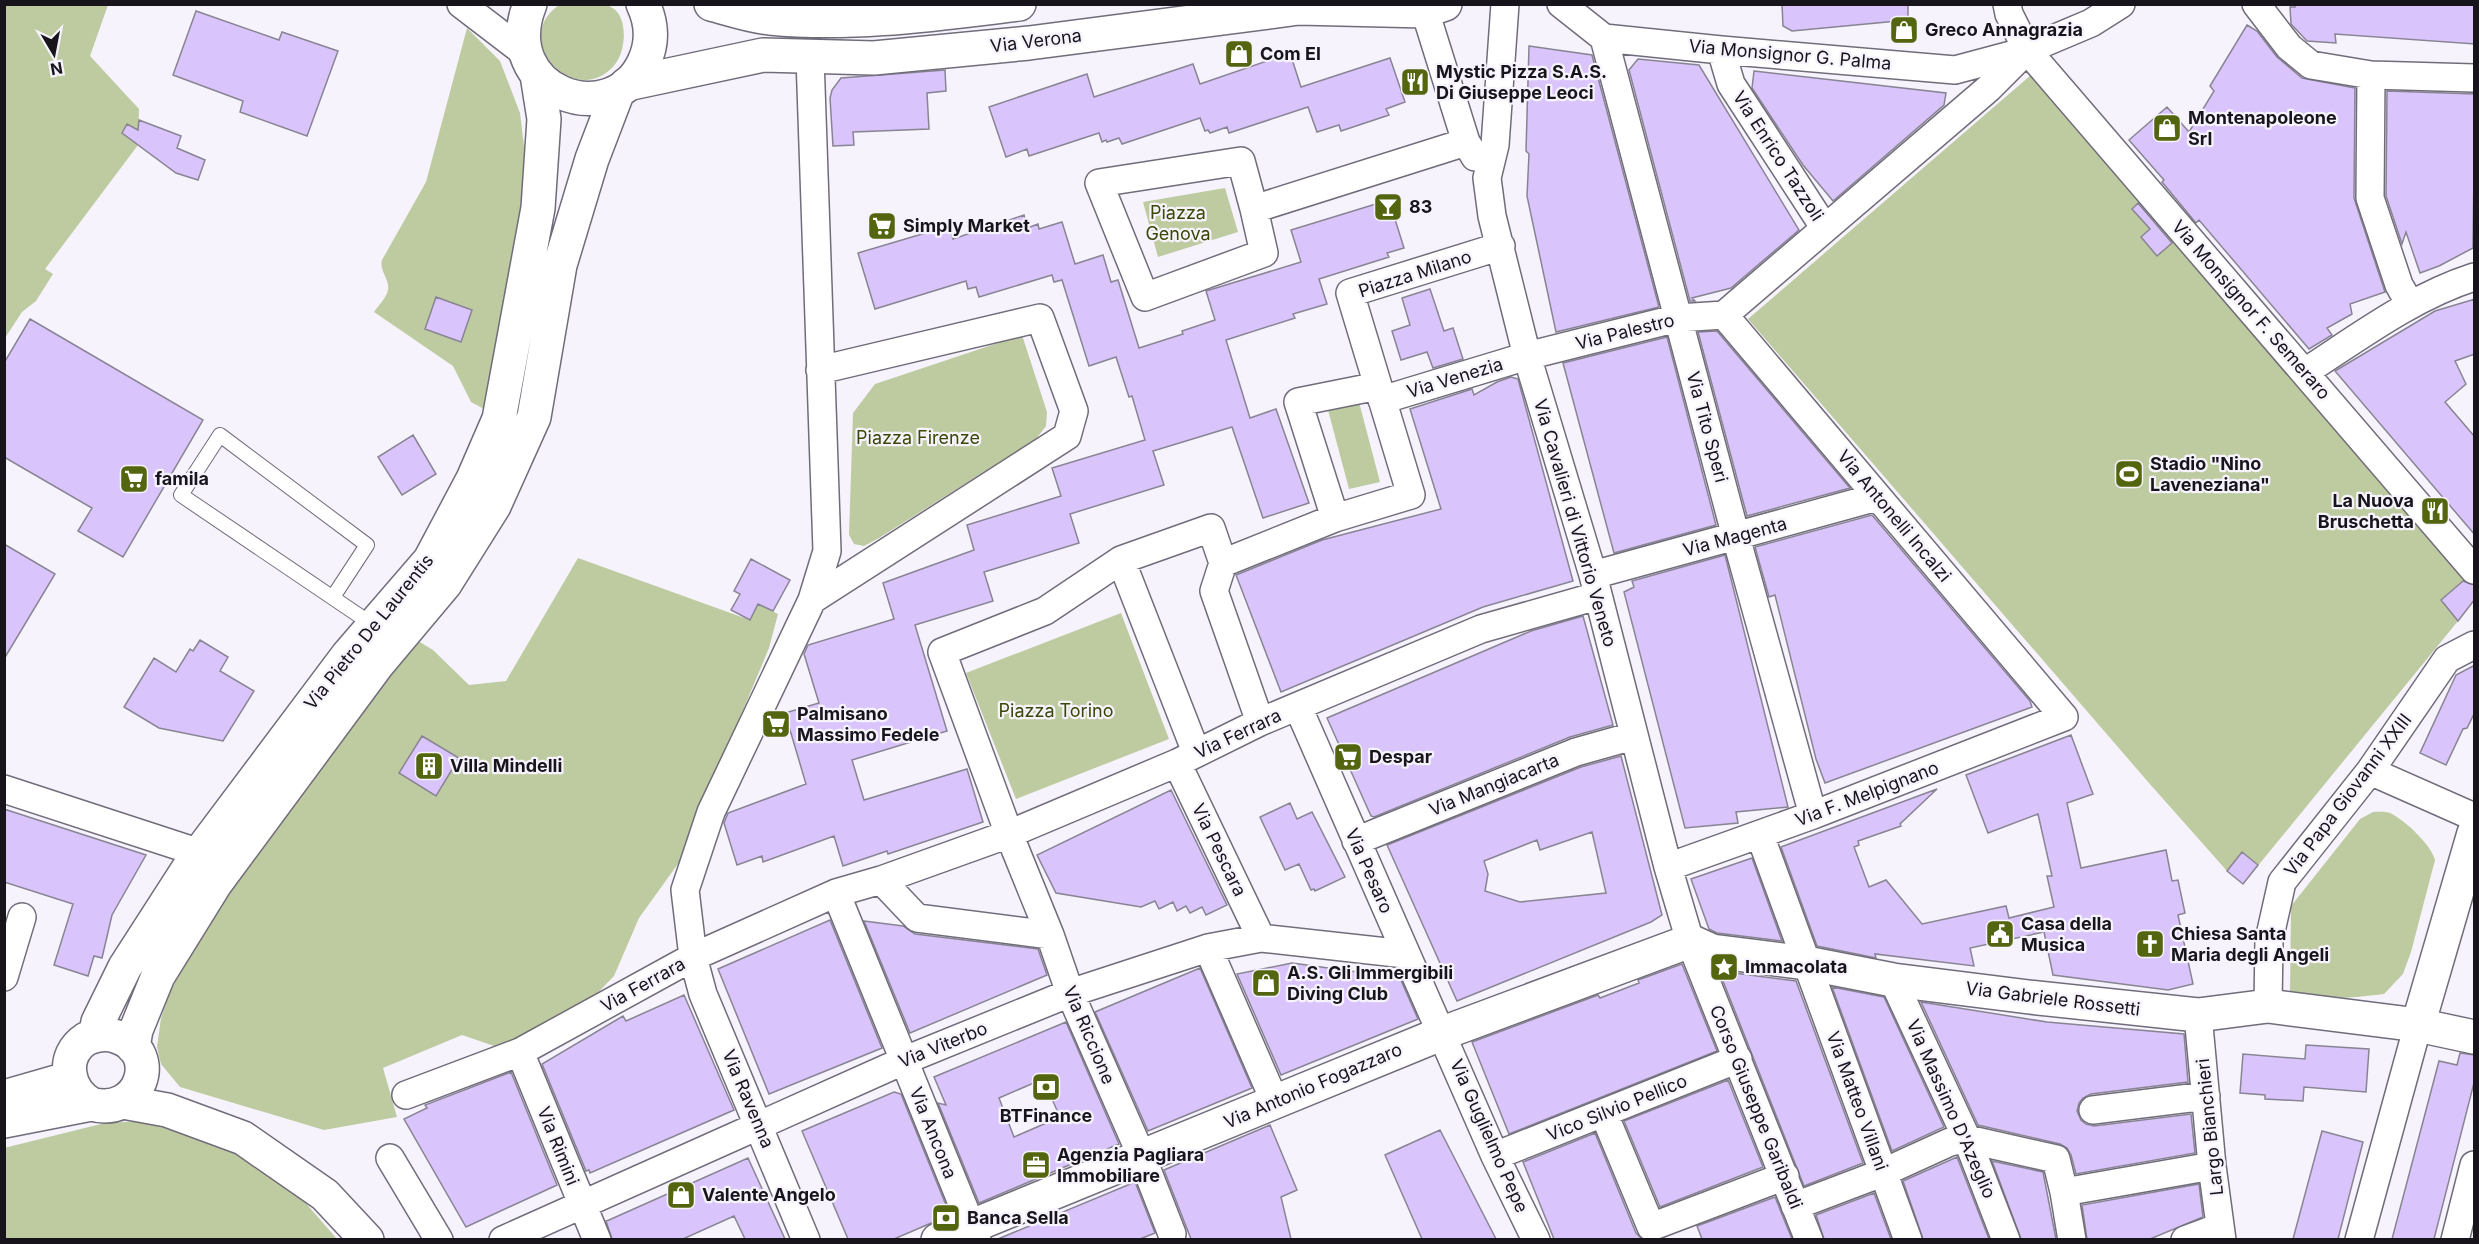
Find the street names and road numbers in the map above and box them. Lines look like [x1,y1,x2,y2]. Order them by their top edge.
street label: Via Verona [989,24,1083,57]
street label: Via Monsignor G. Palma [1688,35,1892,74]
street label: Via Enrico Tazzoli [1729,87,1828,225]
street label: Via Monsignor F. Semeraro [2168,216,2335,404]
street label: Piazza Milano [1356,245,1474,302]
street label: Via Palestro [1573,309,1676,354]
street label: Via Venezia [1404,353,1505,402]
street label: Via Tito Speri [1683,369,1732,485]
street label: Via Cavalieri di Vittorio Veneto [1530,397,1621,649]
street label: Via Antonelli Incalzi [1833,446,1956,586]
street label: Via Magenta [1681,513,1789,560]
street label: Via Pietro De Laurentis [300,550,438,713]
street label: Via Ferrara [1191,704,1284,763]
street label: Via Papa Giovanni XXIII [2280,709,2416,880]
street label: Via Mangiacarta [1426,749,1562,820]
street label: Via F. Melpignano [1792,757,1941,831]
street label: Via Pescara [1188,800,1251,900]
street label: Via Pesaro [1341,825,1398,917]
street label: Via Ferrara [597,953,689,1016]
street label: Via Gabriele Rossetti [1965,977,2142,1020]
street label: Via Riccione [1059,982,1120,1087]
street label: Corso Giuseppe Garibaldi [1706,1002,1807,1212]
street label: Via Massimo D'Azeglio [1903,1016,2000,1201]
street label: Via Viterbo [895,1017,990,1072]
street label: Via Matteo Villani [1823,1028,1892,1173]
street label: Via Antonio Fogazzaro [1221,1038,1405,1133]
street label: Via Ravenna [718,1046,779,1151]
street label: Via Guglielmo Pepe [1446,1056,1533,1216]
street label: Largo Bianchieri [2192,1057,2227,1197]
street label: Vico Silvio Pellico [1543,1070,1690,1145]
street label: Via Ancona [906,1084,961,1182]
street label: Via Rimini [533,1103,584,1188]

